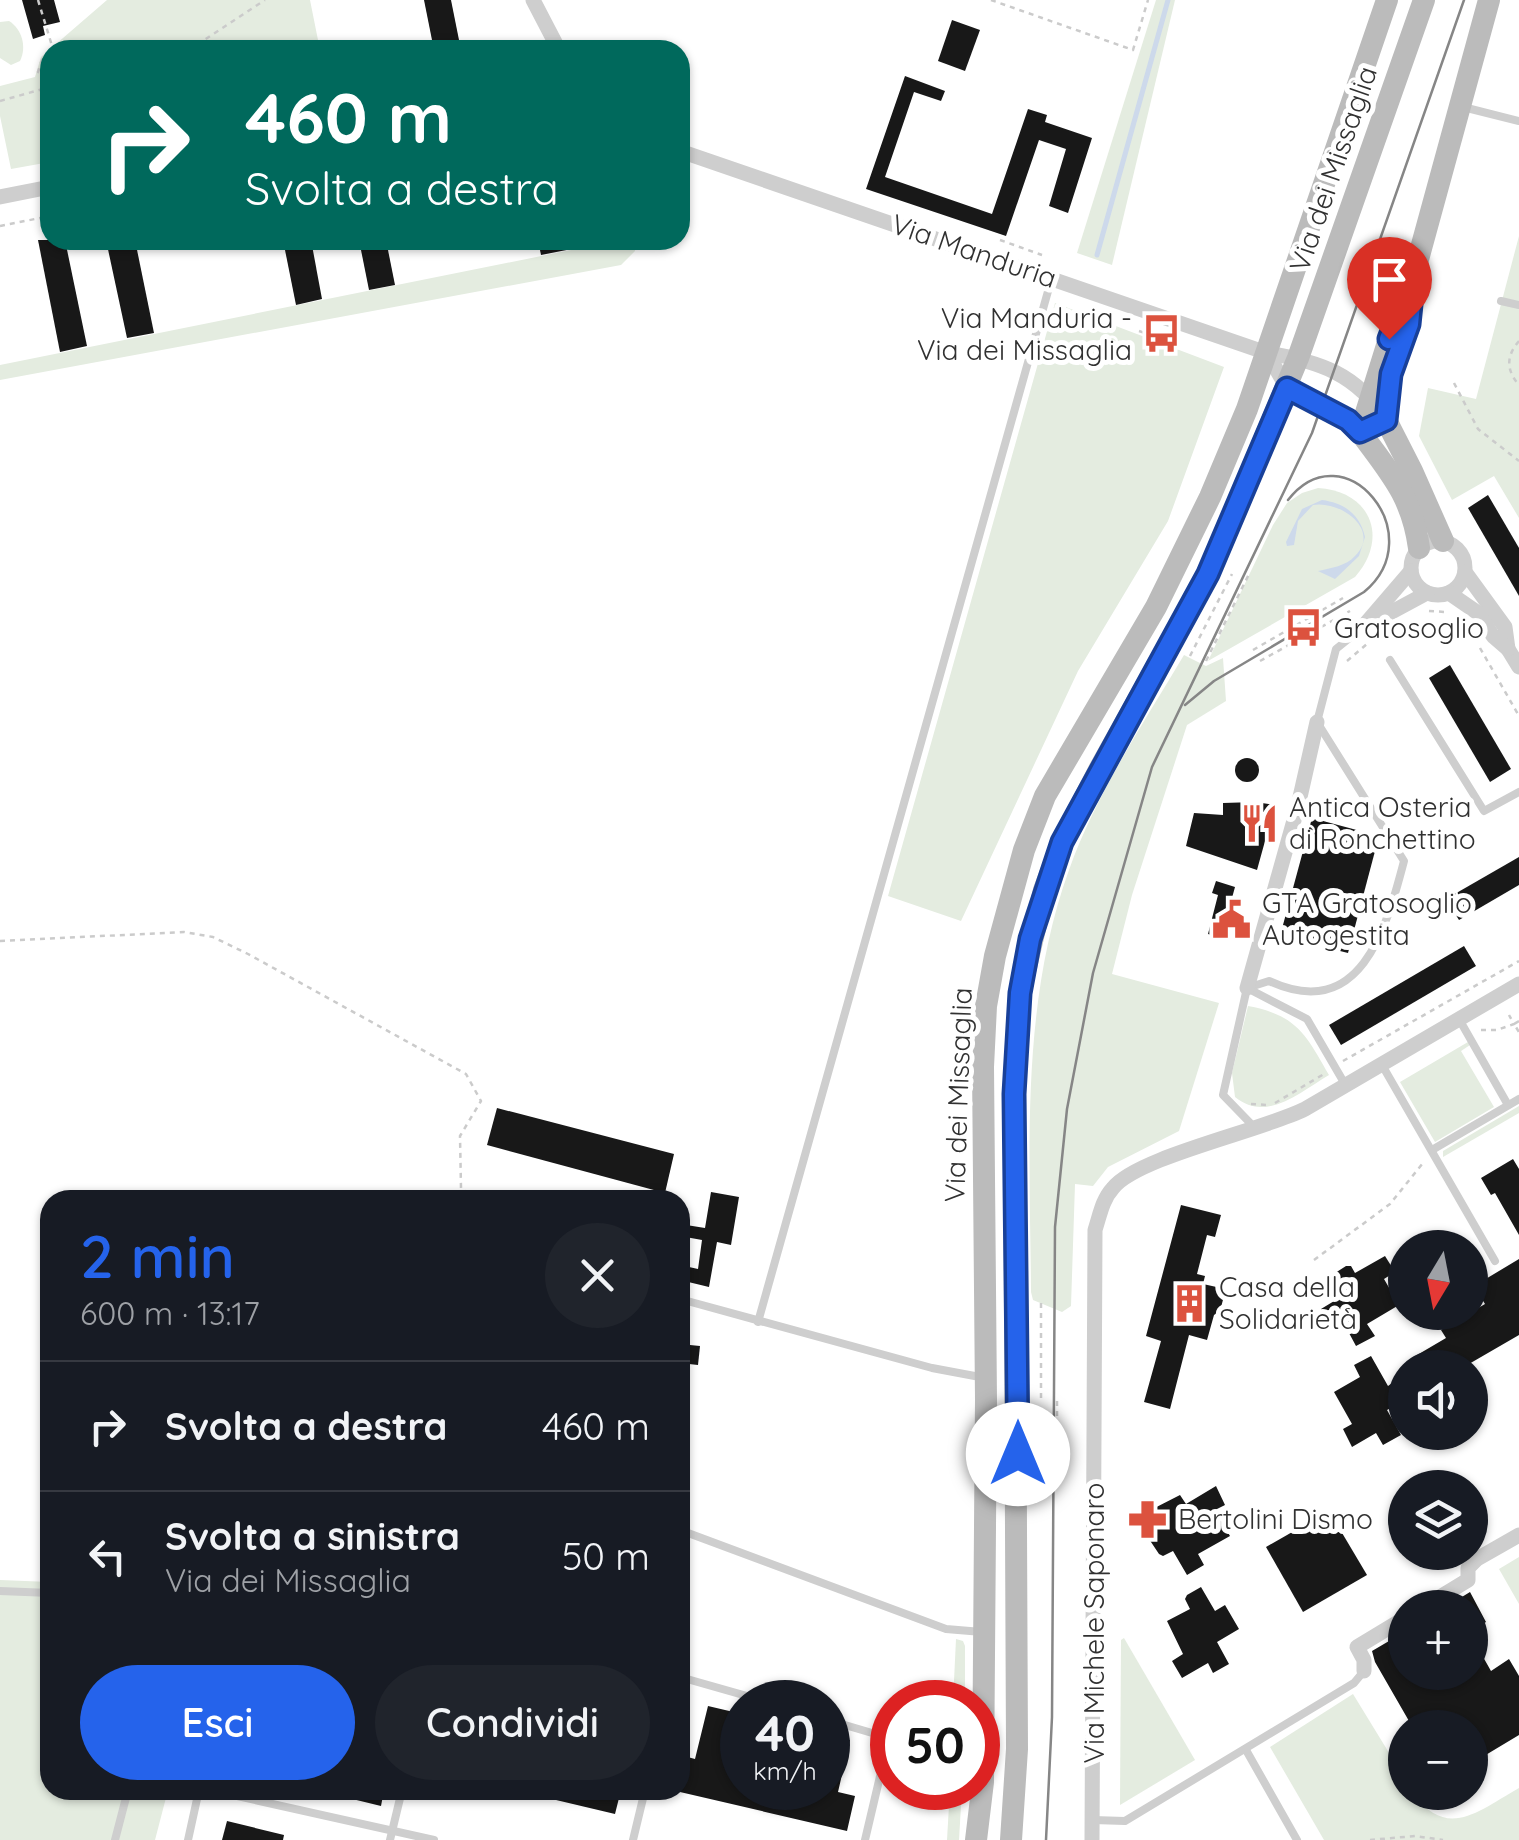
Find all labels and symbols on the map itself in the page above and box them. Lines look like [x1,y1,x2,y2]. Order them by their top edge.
street label: Via dei Missaglia [1281,61,1384,276]
street label: Via Manduria [887,206,1061,295]
pin [1347,237,1432,340]
place label: Via Manduria - Via dei Missaglia [917,300,1132,367]
bus stop icon: Via Manduria - Via dei Missaglia [1141,313,1183,355]
bus stop icon: Gratosoglio [1283,607,1325,649]
place label: Gratosoglio [1334,610,1484,645]
place label: Antica Osteria di Ronchettino [1289,789,1476,856]
restaurant icon: Antica Osteria di Ronchettino [1238,802,1280,844]
place label: GTA Gratosoglio Autogestita [1262,885,1472,952]
public building icon: GTA Gratosoglio Autogestita [1211,898,1253,940]
street label: Via dei Missaglia [936,987,979,1203]
north arrow [1388,1230,1488,1330]
place label: Casa della Solidarietà [1219,1269,1357,1336]
building icon: Casa della Solidarietà [1168,1282,1210,1324]
position arrow [966,1402,1070,1506]
street label: Via Michele Saponaro [1076,1482,1111,1764]
pharmacy icon: Bertolini Dismo [1127,1498,1169,1540]
place label: Bertolini Dismo [1178,1501,1373,1536]
speed limit sign: 50 [870,1680,1000,1810]

